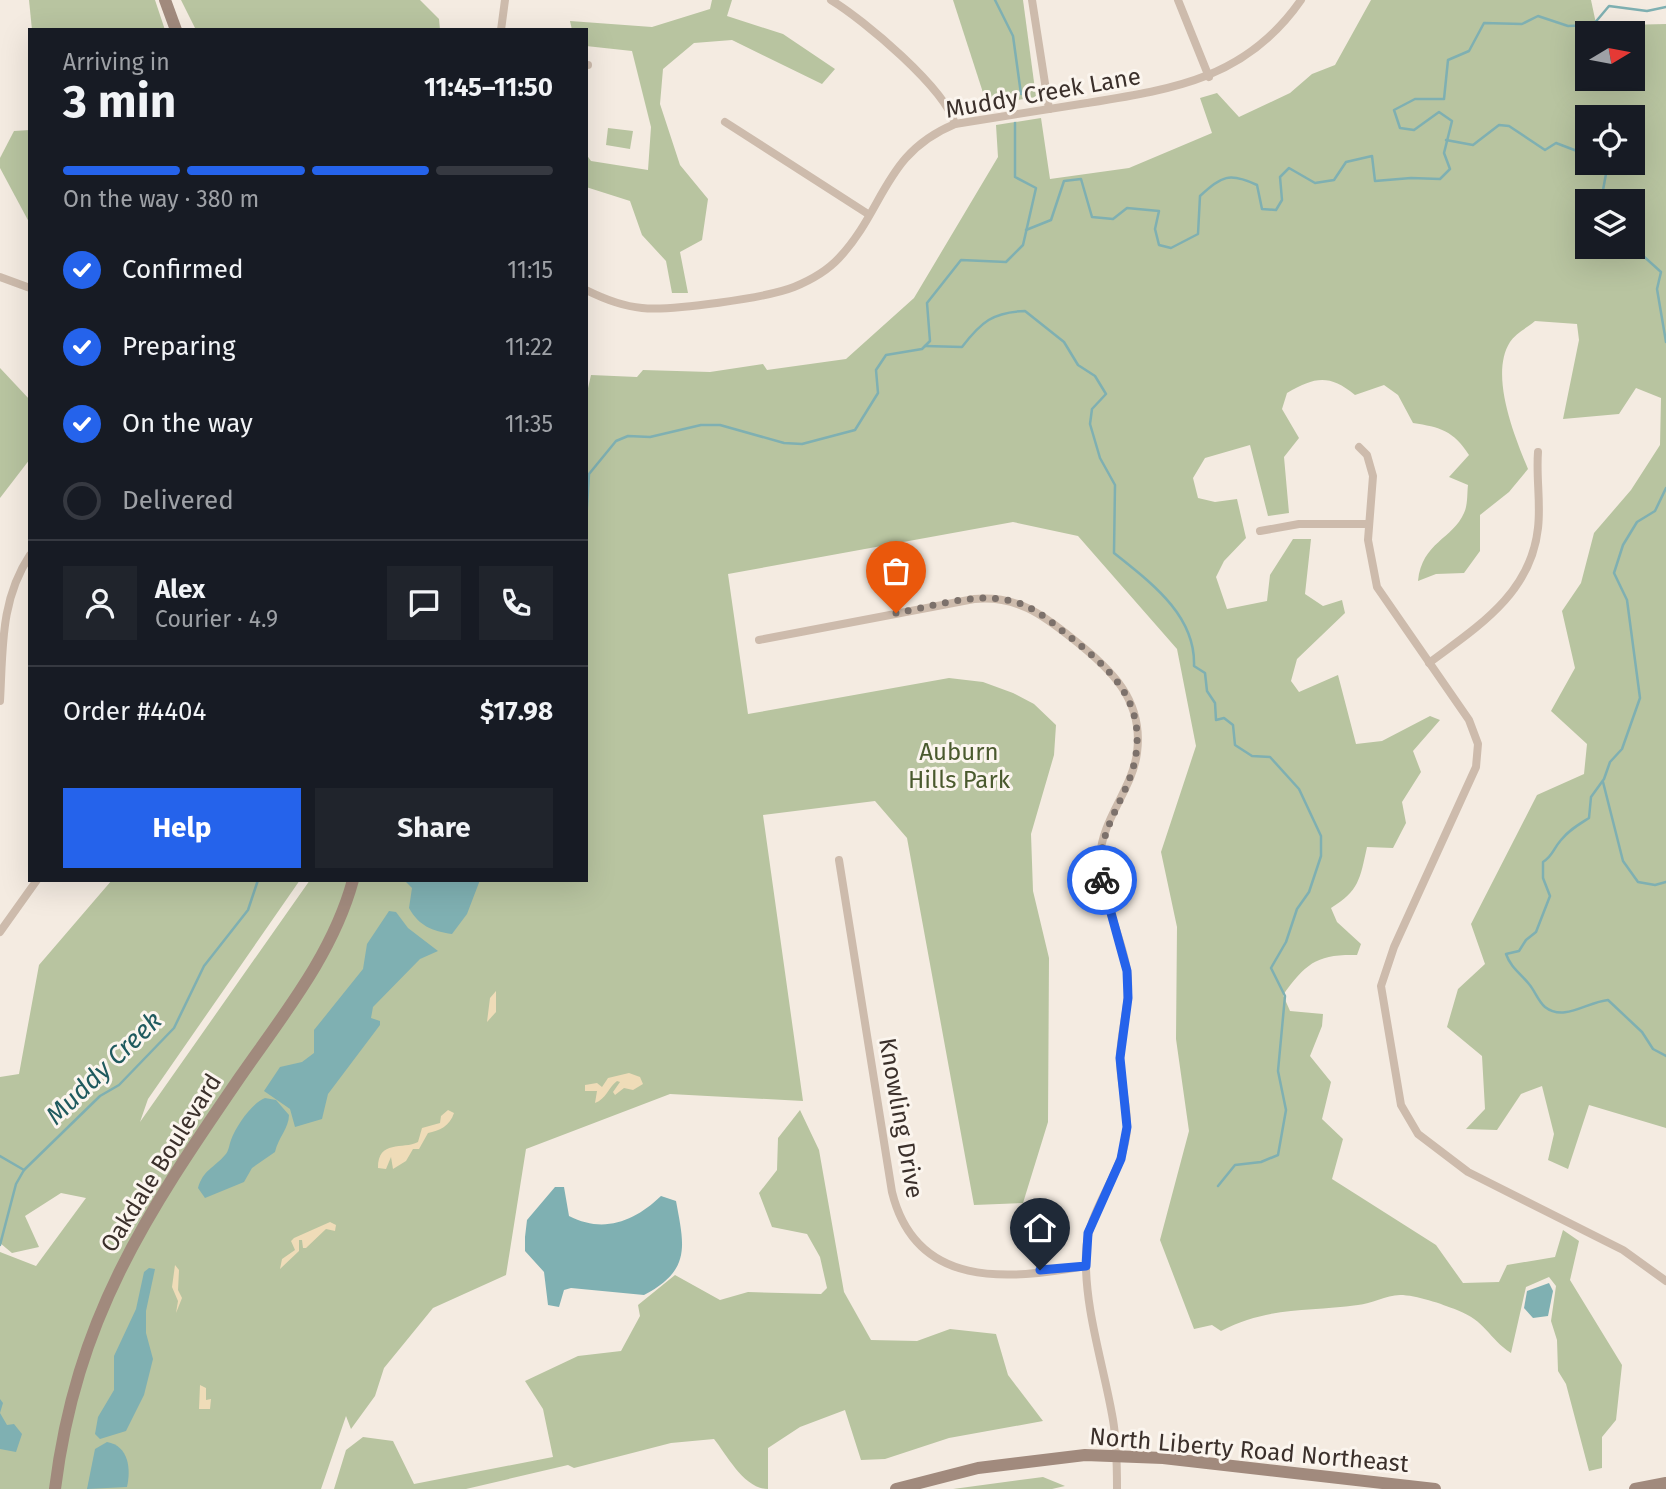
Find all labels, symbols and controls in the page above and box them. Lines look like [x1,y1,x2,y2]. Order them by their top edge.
north arrow [1575,21,1645,91]
map controls [1575,21,1645,259]
text: Arriving in [63,48,170,76]
street label: Muddy Creek Lane [943,62,1143,124]
text: 11:45–11:50 [424,72,553,103]
text: 3 min [63,74,176,129]
button: locate [1575,105,1645,175]
text: On the way · 380 m [63,185,259,213]
button: layers [1575,189,1645,259]
icon: check [63,251,101,289]
text: Confirmed [122,254,243,285]
text: 11:15 [507,256,553,284]
icon: check [63,328,101,366]
text: Preparing [122,331,235,362]
text: 11:22 [505,333,553,361]
icon: check [63,405,101,443]
text: On the way [122,408,253,439]
text: 11:35 [505,410,553,438]
text: Delivered [122,485,234,516]
pin [866,541,926,613]
icon: bag [877,552,915,590]
button: person [63,566,137,640]
button: chat [387,566,461,640]
button: phone [479,566,553,640]
text: Alex [155,574,205,605]
text: Courier · 4.9 [155,605,278,633]
text: Order #4404 [63,696,206,727]
text: $17.98 [480,696,553,727]
park label: Auburn Hills Park [908,738,1011,794]
button: Help [63,788,301,868]
button: Share [315,788,553,868]
courier [1067,845,1137,915]
icon: bike [1083,861,1121,899]
water label: Muddy Creek [40,1005,168,1131]
street label: Knowling Drive [873,1036,929,1200]
street label: Oakdale Boulevard [95,1069,227,1257]
pin [1010,1198,1070,1270]
icon: home [1021,1209,1059,1247]
street label: North Liberty Road Northeast [1088,1422,1410,1478]

